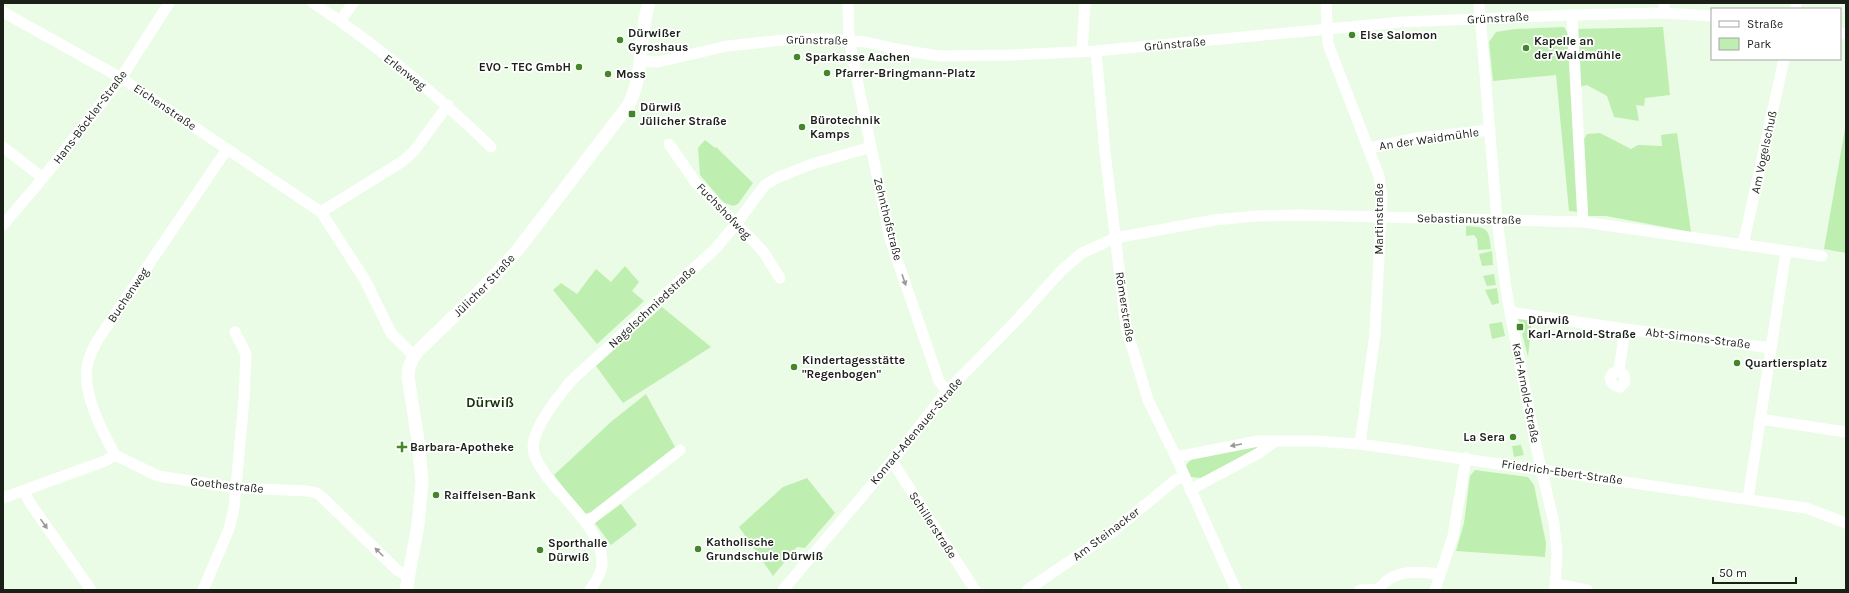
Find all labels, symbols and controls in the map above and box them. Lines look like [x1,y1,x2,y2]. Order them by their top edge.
legend [1711,8,1841,60]
street label: Grünstraße [1467,9,1529,27]
text: Straße [1747,17,1783,31]
place label: Dürwißer Gyroshaus [628,26,688,54]
place label: Else Salomon [1360,28,1437,42]
marker: Else Salomon [1347,30,1357,40]
street label: Grünstraße [786,32,848,48]
street label: Grünstraße [1144,34,1206,54]
place label: Kapelle an der Waidmühle [1534,34,1621,62]
marker: Dürwißer Gyroshaus [615,35,625,45]
text: Park [1747,37,1772,51]
marker: Kapelle an der Waidmühle [1521,43,1531,53]
place label: Sparkasse Aachen [805,50,910,64]
street label: Erlenweg [381,51,429,93]
marker: Sparkasse Aachen [792,52,802,62]
place label: EVO - TEC GmbH [479,60,571,74]
marker: EVO - TEC GmbH [574,62,584,72]
place label: Pfarrer-Bringmann-Platz [835,66,975,80]
street label: Hans-Böckler-Straße [50,67,130,167]
place label: Moss [616,67,646,81]
marker: Pfarrer-Bringmann-Platz [822,68,832,78]
marker: Moss [603,69,613,79]
street label: Eichenstraße [131,81,199,133]
place label: Dürwiß Jülicher Straße [640,100,727,128]
marker: Dürwiß Jülicher Straße [627,109,637,119]
street label: Am Vogelschuß [1748,109,1780,195]
place label: Bürotechnik Kamps [810,113,880,141]
marker: Bürotechnik Kamps [797,122,807,132]
street label: An der Waidmühle [1378,125,1480,153]
street label: Zehnthofstraße [871,176,905,262]
street label: Fuchshofweg [694,180,754,242]
street label: Martinstraße [1372,183,1386,255]
street label: Sebastianusstraße [1417,211,1521,227]
street label: Jülicher Straße [451,251,518,320]
street label: Nagelschmiedstraße [605,263,699,351]
street label: Buchenweg [105,265,152,325]
street label: Römerstraße [1113,271,1137,343]
one-way arrow [902,274,908,286]
place label: Dürwiß Karl-Arnold-Straße [1528,313,1636,341]
marker: Dürwiß Karl-Arnold-Straße [1515,322,1525,332]
street label: Abt-Simons-Straße [1645,325,1751,351]
street label: Karl-Arnold-Straße [1509,342,1543,444]
place label: Kindertagesstätte "Regenbogen" [802,353,905,381]
place label: Quartiersplatz [1745,356,1827,370]
marker: Quartiersplatz [1732,358,1742,368]
marker: Kindertagesstätte "Regenbogen" [789,362,799,372]
street label: Konrad-Adenauer-Straße [867,375,965,487]
district label: Dürwiß [466,394,514,411]
place label: La Sera [1463,430,1505,444]
marker: La Sera [1508,432,1518,442]
place label: Barbara-Apotheke [410,440,514,454]
marker: Barbara-Apotheke [397,442,407,452]
one-way arrow [1230,443,1242,449]
street label: Friedrich-Ebert-Straße [1500,457,1624,487]
street label: Goethestraße [190,474,264,496]
place label: Raiffeisen-Bank [444,488,536,502]
street label: Schillerstraße [906,489,960,561]
marker: Raiffeisen-Bank [431,490,441,500]
street label: Am Steinacker [1070,504,1143,564]
one-way arrow [40,519,48,529]
place label: Katholische Grundschule Dürwiß [706,535,823,563]
place label: Sporthalle Dürwiß [548,536,607,564]
marker: Katholische Grundschule Dürwiß [693,544,703,554]
marker: Sporthalle Dürwiß [535,545,545,555]
one-way arrow [374,548,384,557]
scale bar [1713,559,1796,585]
text: 50 m [1719,566,1747,580]

